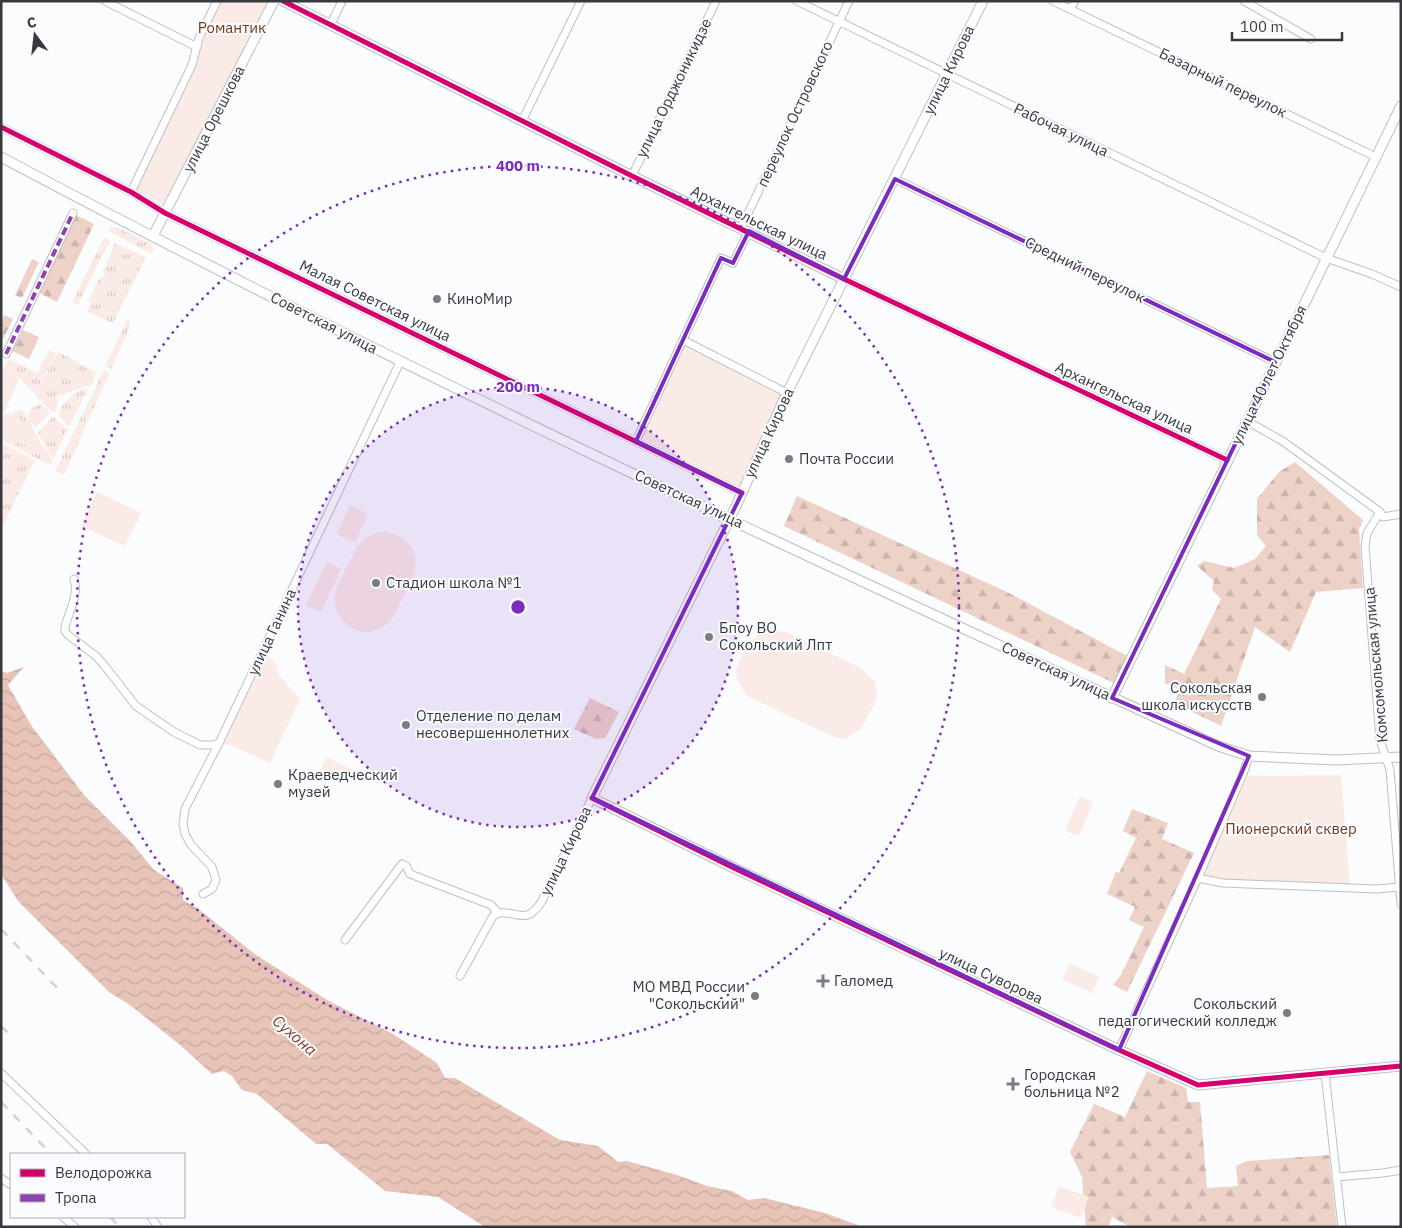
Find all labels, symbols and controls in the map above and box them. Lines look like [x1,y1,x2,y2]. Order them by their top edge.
north arrow [10,10,60,60]
scale bar [1232,10,1342,42]
text: С [25,13,38,32]
street label: улица Орджоникидзе [632,15,716,160]
text: 100 m [1240,17,1284,36]
park label: Романтик [198,18,266,37]
street label: улица Кирова [919,22,978,118]
street label: переулок Островского [752,38,837,190]
street label: Базарный переулок [1156,43,1290,122]
street label: улица Орешкова [178,62,249,175]
street label: Рабочая улица [1011,98,1112,161]
text: 400 m [496,156,540,175]
street label: Архангельская улица [688,181,831,264]
street label: Средний переулок [1022,232,1148,307]
street label: Малая Советская улица [296,256,454,346]
street label: Советская улица [267,288,381,358]
place label: КиноМир [447,289,513,308]
marker: КиноМир [431,293,443,305]
street label: улица 40 лет Октября [1227,302,1311,448]
street label: Архангельская улица [1052,357,1196,438]
text: 200 m [496,377,540,396]
street label: улица Кирова [739,385,798,481]
place label: Почта России [799,449,894,468]
marker: Почта России [783,453,795,465]
street label: Советская улица [632,465,747,532]
place label: Стадион школа №1 [386,573,522,592]
marker: Стадион школа №1 [370,577,382,589]
street label: улица Ганина [243,585,300,678]
street label: Комсомольская улица [1359,586,1392,744]
centre of rings [509,598,527,616]
place label: Бпоу ВО Сокольский Лпт [719,618,832,654]
marker: Бпоу ВО Сокольский Лпт [703,631,715,643]
street label: Советская улица [999,637,1114,704]
place label: Сокольская школа искусств [1141,678,1252,714]
marker: Сокольская школа искусств [1256,691,1268,703]
place label: Отделение по делам несовершеннолетних [416,706,570,742]
marker: Отделение по делам несовершеннолетних [400,719,412,731]
place label: Краеведческий музей [288,765,398,801]
marker: Краеведческий музей [272,778,284,790]
street label: улица Кирова [536,803,595,899]
park label: Пионерский сквер [1225,819,1357,838]
street label: улица Суворова [936,943,1046,1008]
place label: Галомед [834,971,893,990]
marker: Галомед [816,974,830,988]
place label: МО МВД России "Сокольский" [632,977,745,1013]
marker: МО МВД России "Сокольский" [749,990,761,1002]
place label: Сокольский педагогический колледж [1098,994,1277,1030]
marker: Сокольский педагогический колледж [1281,1007,1293,1019]
water label: Сухона [269,1010,321,1060]
place label: Городская больница №2 [1024,1065,1120,1101]
marker: Городская больница №2 [1006,1077,1020,1091]
legend [10,1153,185,1218]
text: Велодорожка [55,1163,152,1182]
text: Тропа [55,1188,97,1207]

